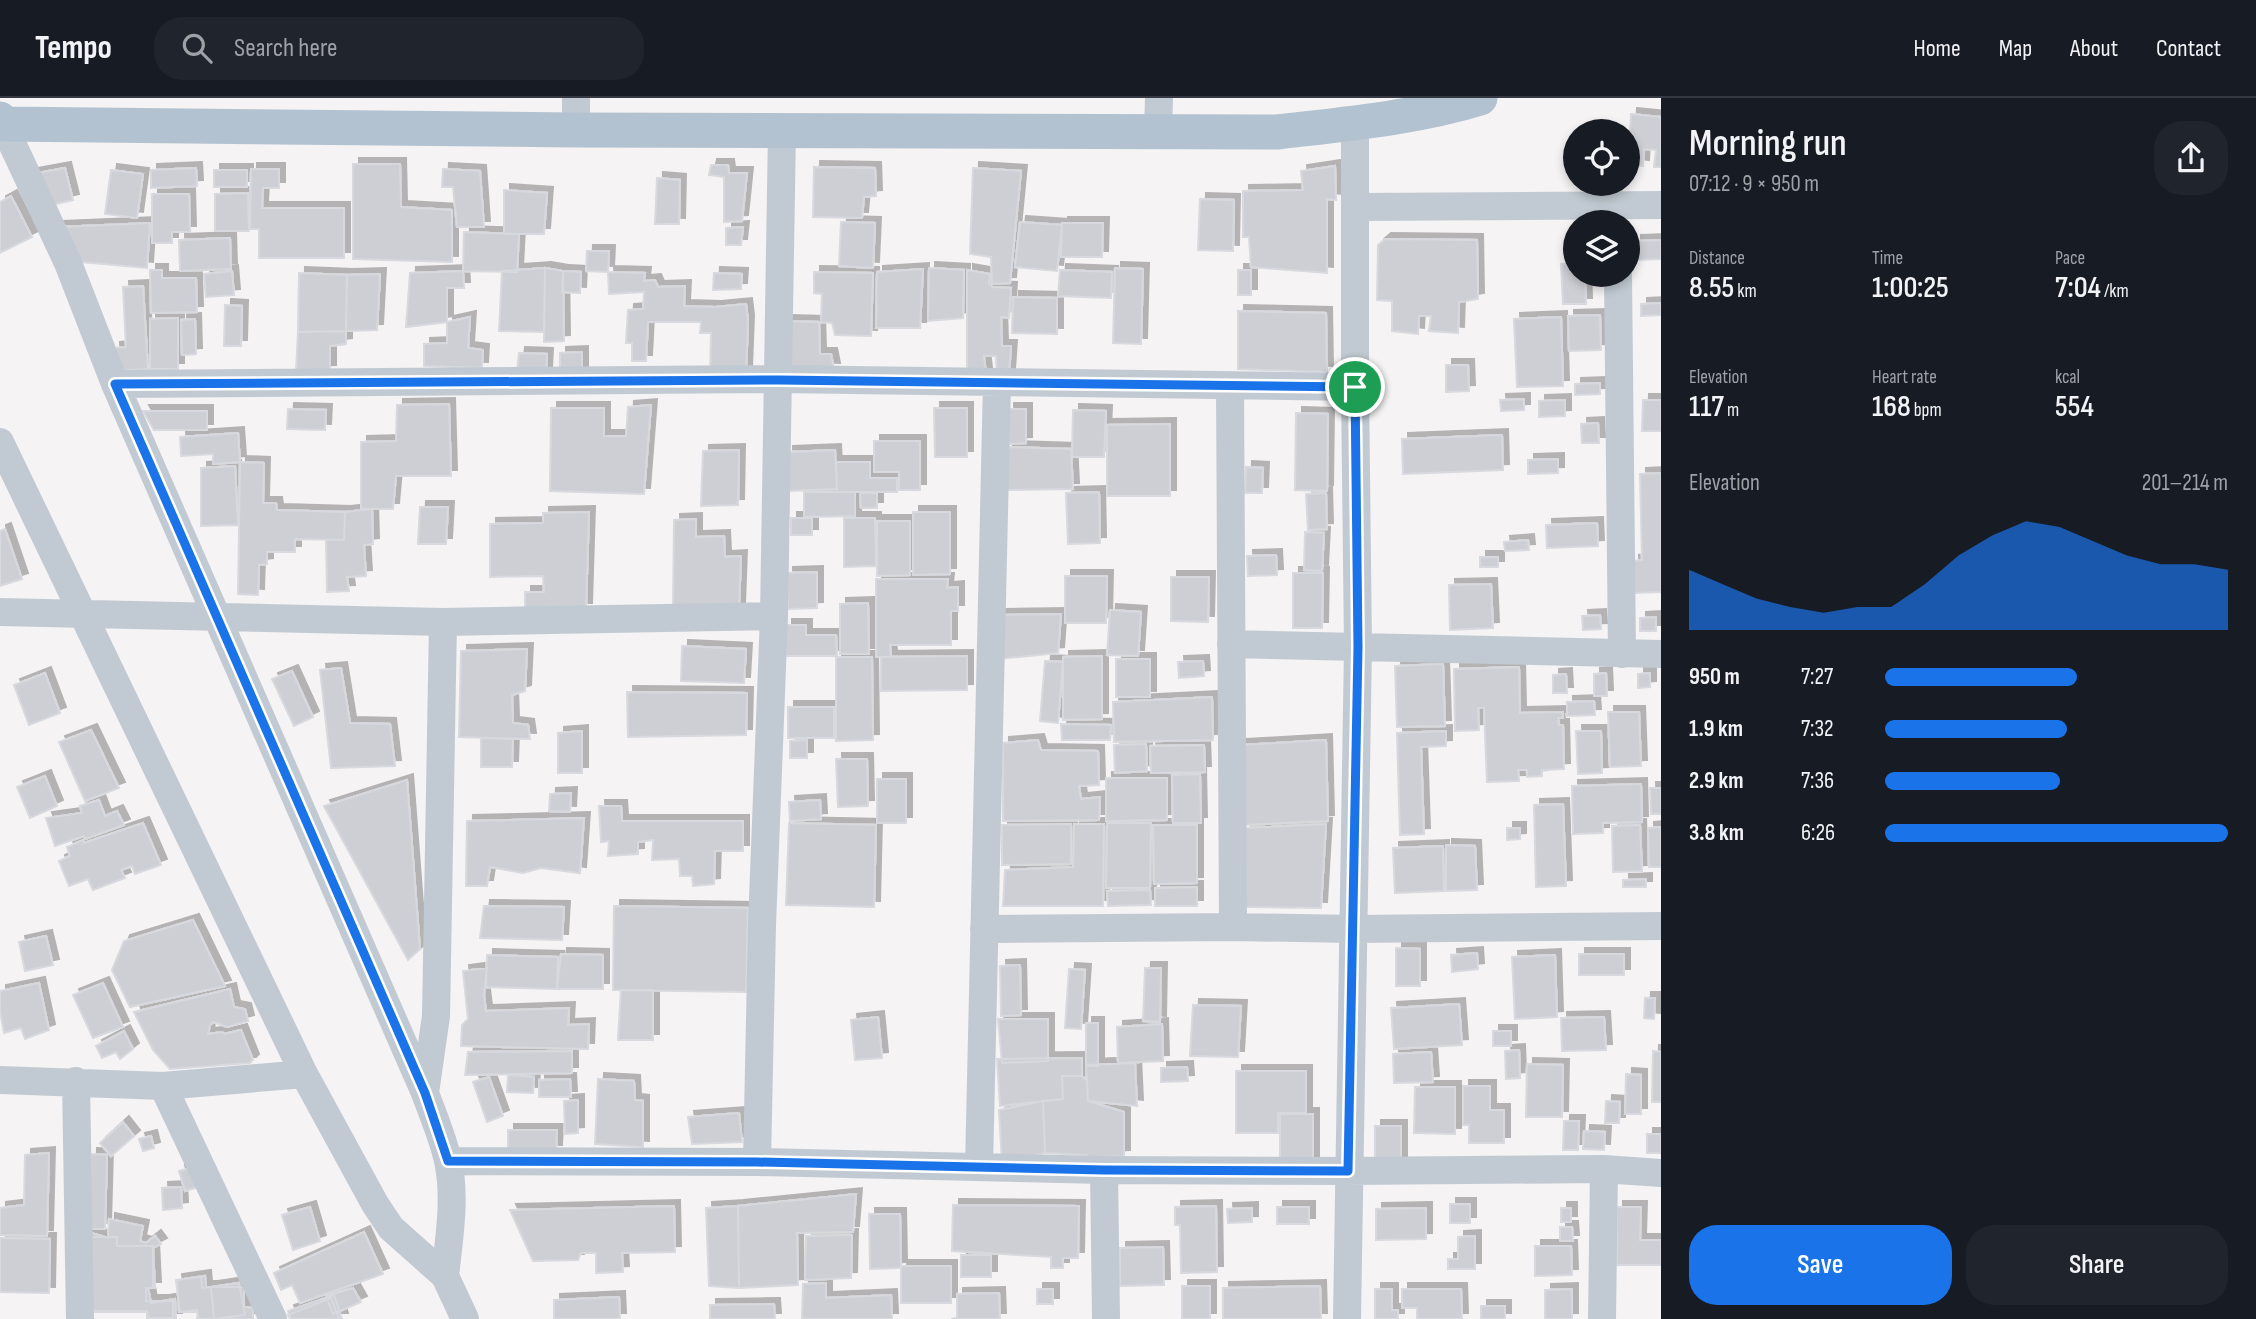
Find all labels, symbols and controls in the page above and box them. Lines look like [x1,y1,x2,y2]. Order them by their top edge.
search box [154,17,644,80]
text: Tempo [35,28,112,68]
icon: search [178,29,216,67]
text: Search here [234,33,337,64]
text: Home [1913,34,1961,63]
text: Map [1999,34,2032,63]
text: About [2070,34,2118,63]
text: Contact [2156,34,2221,63]
map controls [1563,119,1640,287]
button: locate [1563,119,1640,196]
text: Morning run [1689,121,1847,166]
button: share [2154,121,2228,195]
text: 07:12 · 9 × 950 m [1689,170,1819,198]
button: layers [1563,210,1640,287]
text: Distance [1689,247,1745,270]
text: Time [1872,247,1903,270]
text: Pace [2055,247,2085,270]
text: 8.55 [1689,270,1734,306]
text: 1:00:25 [1872,270,1949,306]
text: 7:04 [2055,270,2101,306]
text: km [1734,280,1757,303]
text: /km [2101,280,2129,303]
pin [1325,357,1385,417]
text: Elevation [1689,366,1748,389]
text: Heart rate [1872,366,1937,389]
text: kcal [2055,366,2080,389]
icon: arrive [1336,368,1374,406]
text: 117 [1689,389,1724,425]
text: 168 [1872,389,1911,425]
text: 554 [2055,389,2094,425]
text: m [1724,399,1739,422]
text: bpm [1911,399,1942,422]
text: Elevation [1689,469,1760,497]
text: 201–214 m [2142,469,2228,497]
text: 950 m [1689,663,1740,691]
text: 7:27 [1801,663,1833,691]
text: 1.9 km [1689,715,1743,743]
text: 7:32 [1801,715,1834,743]
text: 2.9 km [1689,767,1743,795]
text: 7:36 [1801,767,1834,795]
text: 3.8 km [1689,819,1744,847]
text: 6:26 [1801,819,1835,847]
button: Save [1689,1225,1952,1305]
button: Share [1966,1225,2228,1305]

